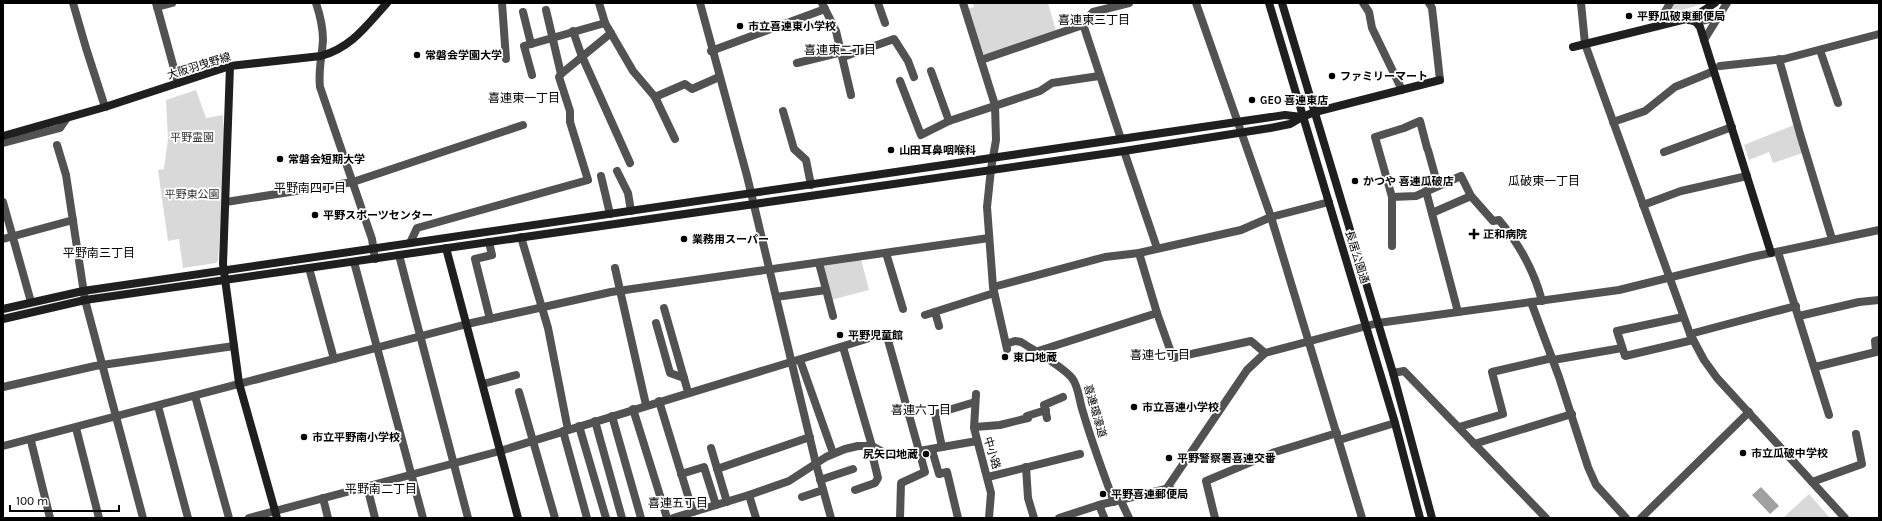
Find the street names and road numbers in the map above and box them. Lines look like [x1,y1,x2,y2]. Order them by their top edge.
street label: 大阪羽曳野線 [166,50,232,82]
street label: 長居公園通 [1343,229,1371,285]
street label: 喜連環濠道 [1081,383,1109,439]
street label: 中小路 [981,435,1003,471]

